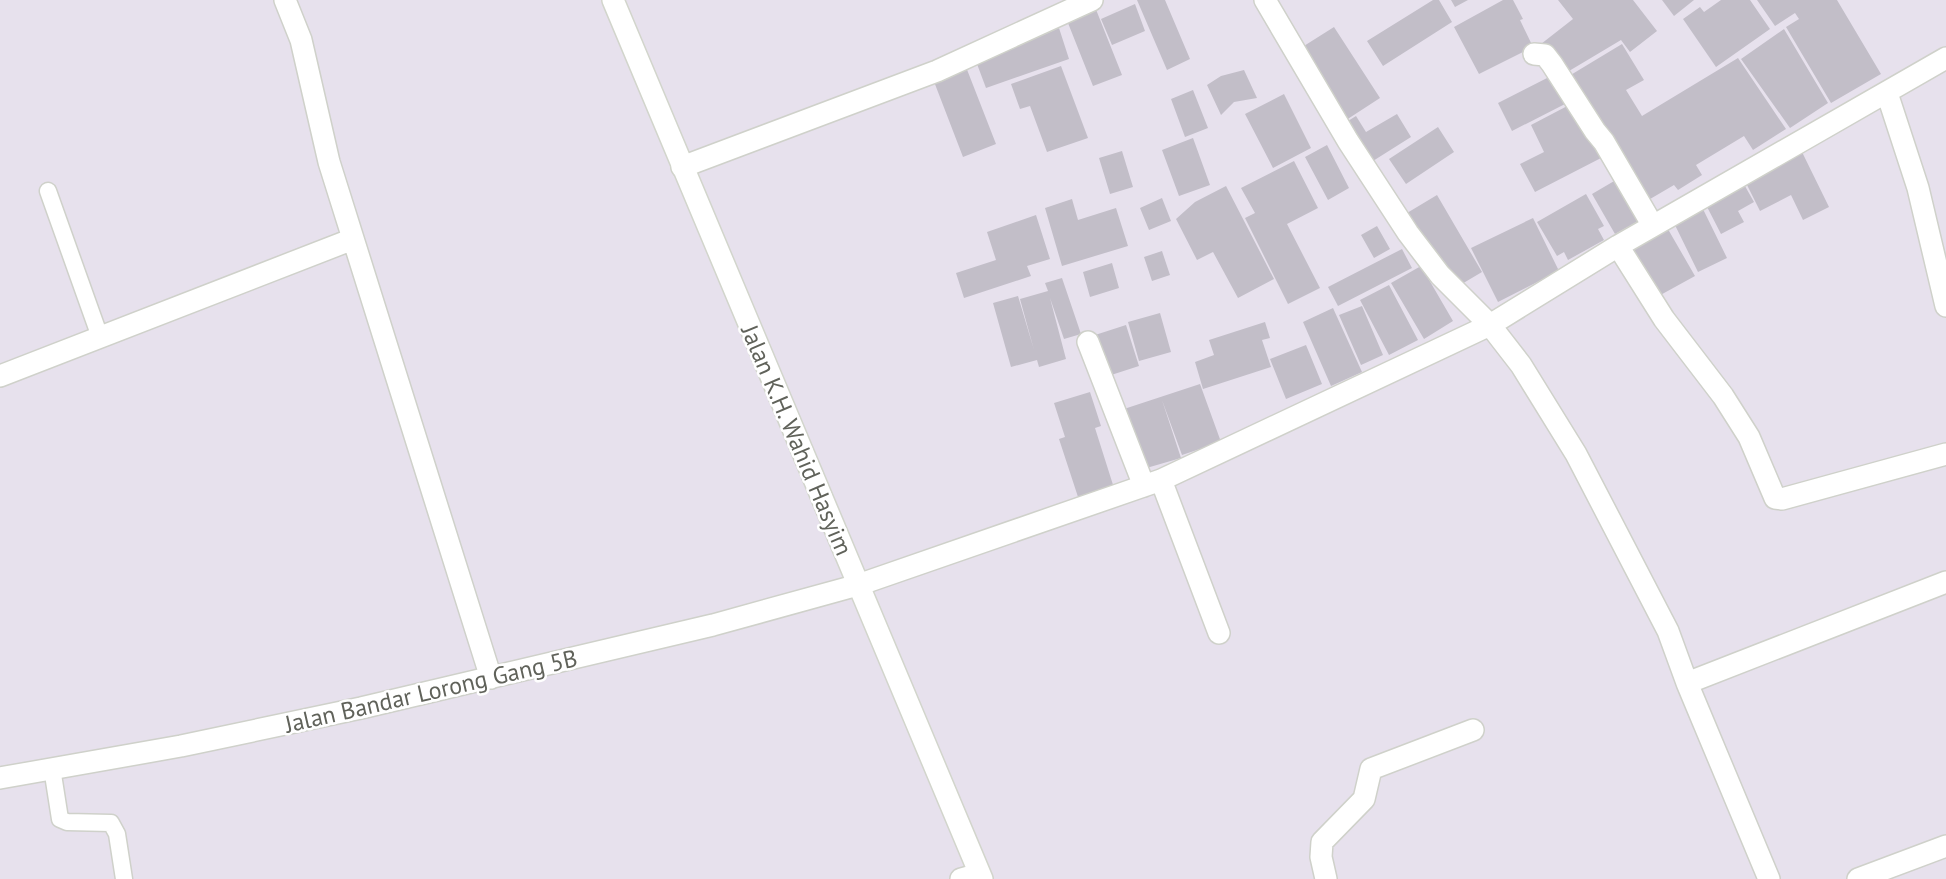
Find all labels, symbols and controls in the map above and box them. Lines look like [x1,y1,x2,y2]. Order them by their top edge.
street label: Jalan K.H. Wahid Hasyim [734,319,860,560]
street label: Jalan Bandar Lorong Gang 5B [281,642,580,740]

